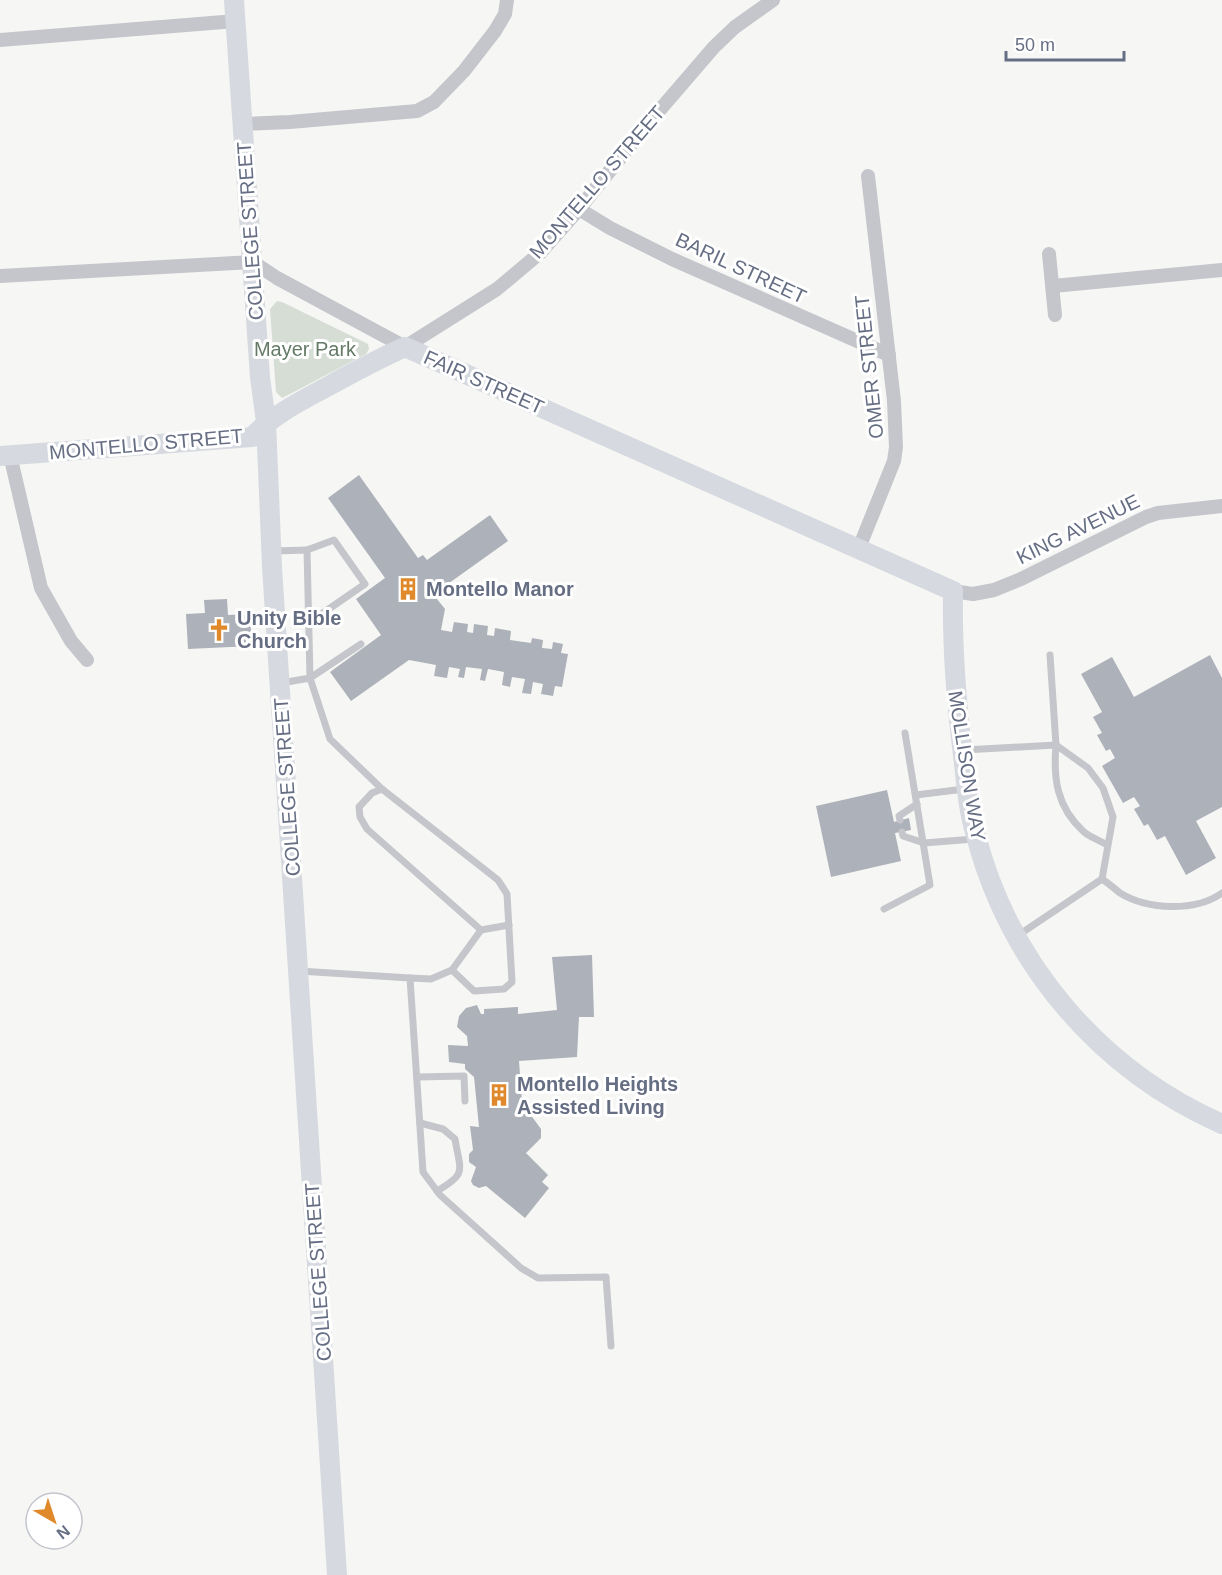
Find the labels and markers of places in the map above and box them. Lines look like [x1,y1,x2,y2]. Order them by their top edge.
building icon: Montello Manor [395,576,421,602]
place label: Montello Manor [426,578,574,600]
place label: Unity Bible Church [237,607,341,652]
church icon: Unity Bible Church [206,617,232,643]
place label: Montello Heights Assisted Living [517,1073,678,1118]
building icon: Montello Heights Assisted Living [486,1082,512,1108]

